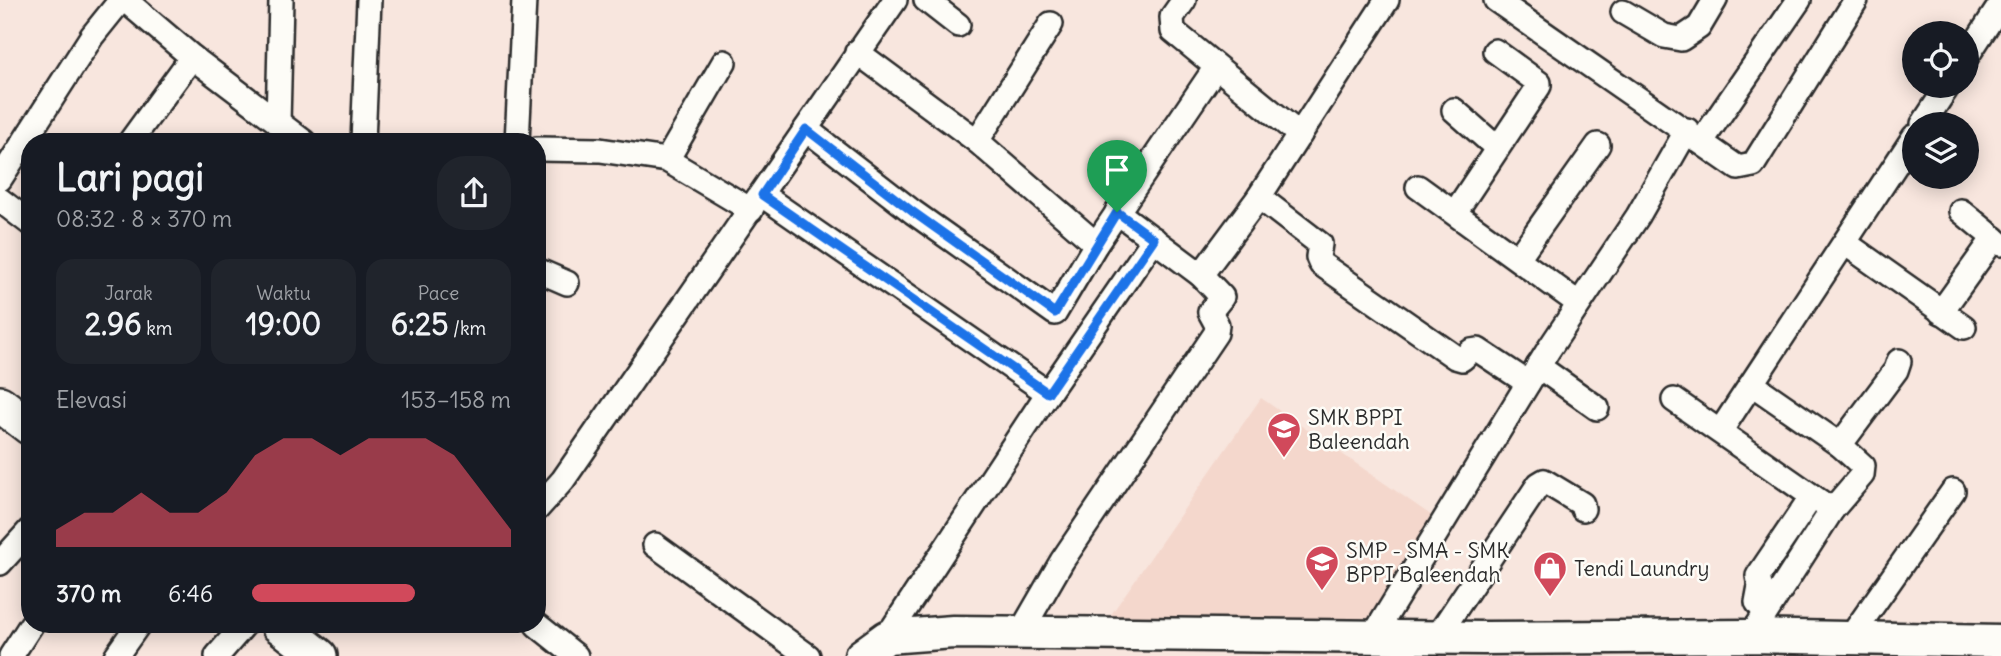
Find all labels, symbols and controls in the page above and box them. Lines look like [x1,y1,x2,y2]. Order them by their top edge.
map controls [1902,21,1979,189]
button: locate [1902,21,1979,98]
button: layers [1902,112,1979,189]
pin [1087,140,1147,212]
icon: arrive [1098,151,1136,189]
text: Lari pagi [56,154,204,201]
button: share [437,156,511,230]
text: 08:32 · 8 × 370 m [56,204,232,233]
text: Jarak [104,281,153,305]
text: Waktu [256,281,311,305]
text: Pace [418,281,459,305]
text: 2.96 [84,305,142,343]
text: 19:00 [246,305,321,343]
text: 6:25 [391,305,449,343]
text: km [142,316,173,340]
text: /km [449,316,486,340]
text: Elevasi [56,385,127,414]
text: 153–158 m [401,385,511,414]
place label: SMK BPPI Baleendah [1308,404,1410,455]
school or university icon: SMK BPPI Baleendah [1265,410,1303,459]
place label: SMP - SMA - SMK BPPI Baleendah [1346,537,1509,588]
school or university icon: SMP - SMA - SMK BPPI Baleendah [1303,543,1341,592]
shop icon: Tendi Laundry [1531,549,1569,598]
place label: Tendi Laundry [1574,555,1709,582]
text: 370 m [56,579,121,608]
text: 6:46 [168,579,213,608]

